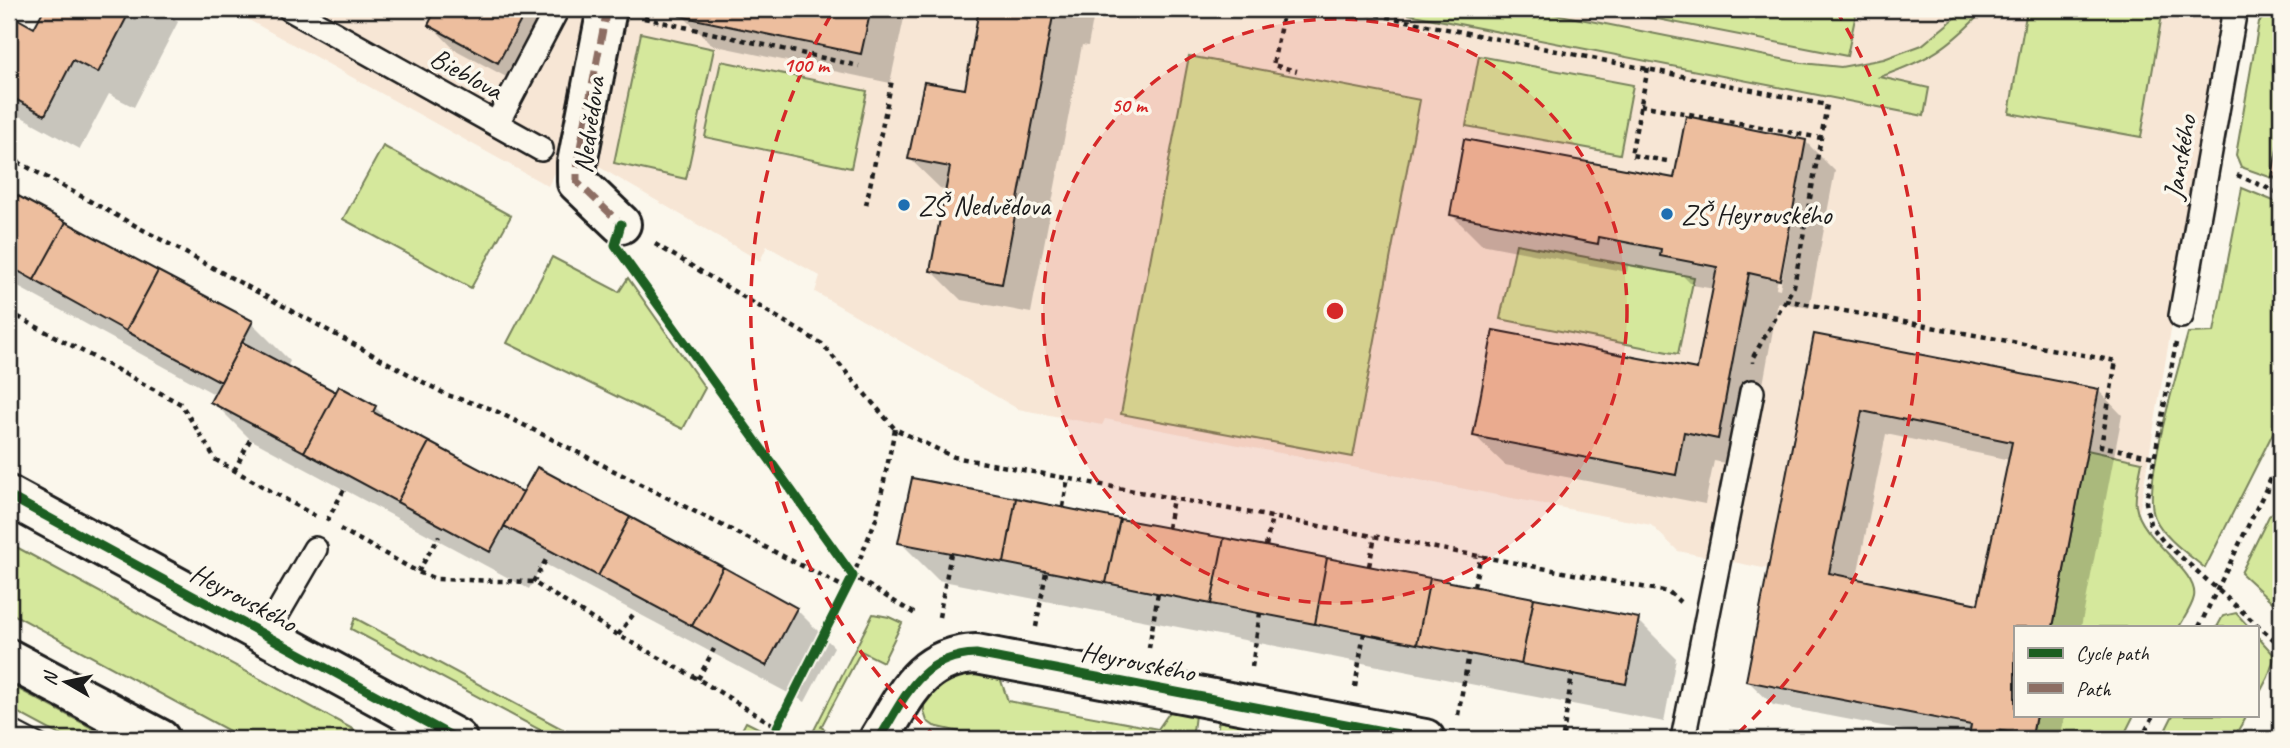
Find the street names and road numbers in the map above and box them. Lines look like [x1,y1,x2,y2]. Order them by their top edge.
street label: Bieblova [424,39,511,108]
street label: Nedvědova [564,73,613,175]
street label: Janského [2155,110,2204,204]
street label: Heyrovského [185,555,305,641]
street label: Heyrovského [1078,633,1200,690]

